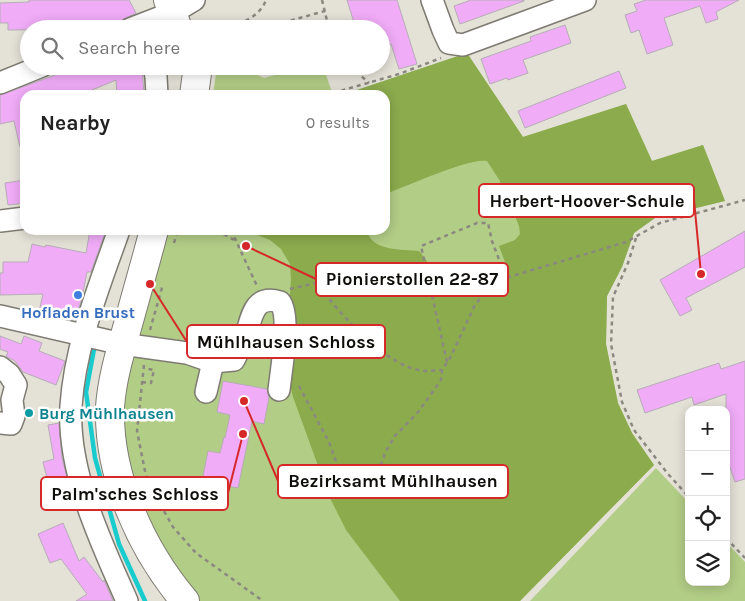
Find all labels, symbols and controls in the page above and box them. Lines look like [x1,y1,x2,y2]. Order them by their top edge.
search box [20,20,390,75]
icon: search [38,34,66,62]
text: Search here [78,37,180,59]
text: Nearby [40,111,110,135]
text: 0 results [306,113,370,132]
callout: Herbert-Hoover-Schule [479,184,694,217]
text: Herbert-Hoover-Schule [489,190,685,212]
callout: Pionierstollen 22-87 [316,263,508,296]
text: Pionierstollen 22-87 [326,268,498,290]
marker: Hofladen Brust [72,289,84,301]
place label: Hofladen Brust [21,303,135,322]
callout: Mühlhausen Schloss [187,325,385,358]
text: Mühlhausen Schloss [197,331,375,353]
place label: Burg Mühlhausen [39,404,174,423]
map controls [685,406,730,586]
button: + [685,406,730,451]
marker: Burg Mühlhausen [23,407,35,419]
button: − [685,451,730,496]
callout: Bezirksamt Mühlhausen [278,465,508,498]
text: Bezirksamt Mühlhausen [288,470,498,492]
callout: Palm'sches Schloss [41,477,228,510]
text: Palm'sches Schloss [51,483,219,505]
button: locate [685,496,730,541]
button: layers [685,541,730,586]

